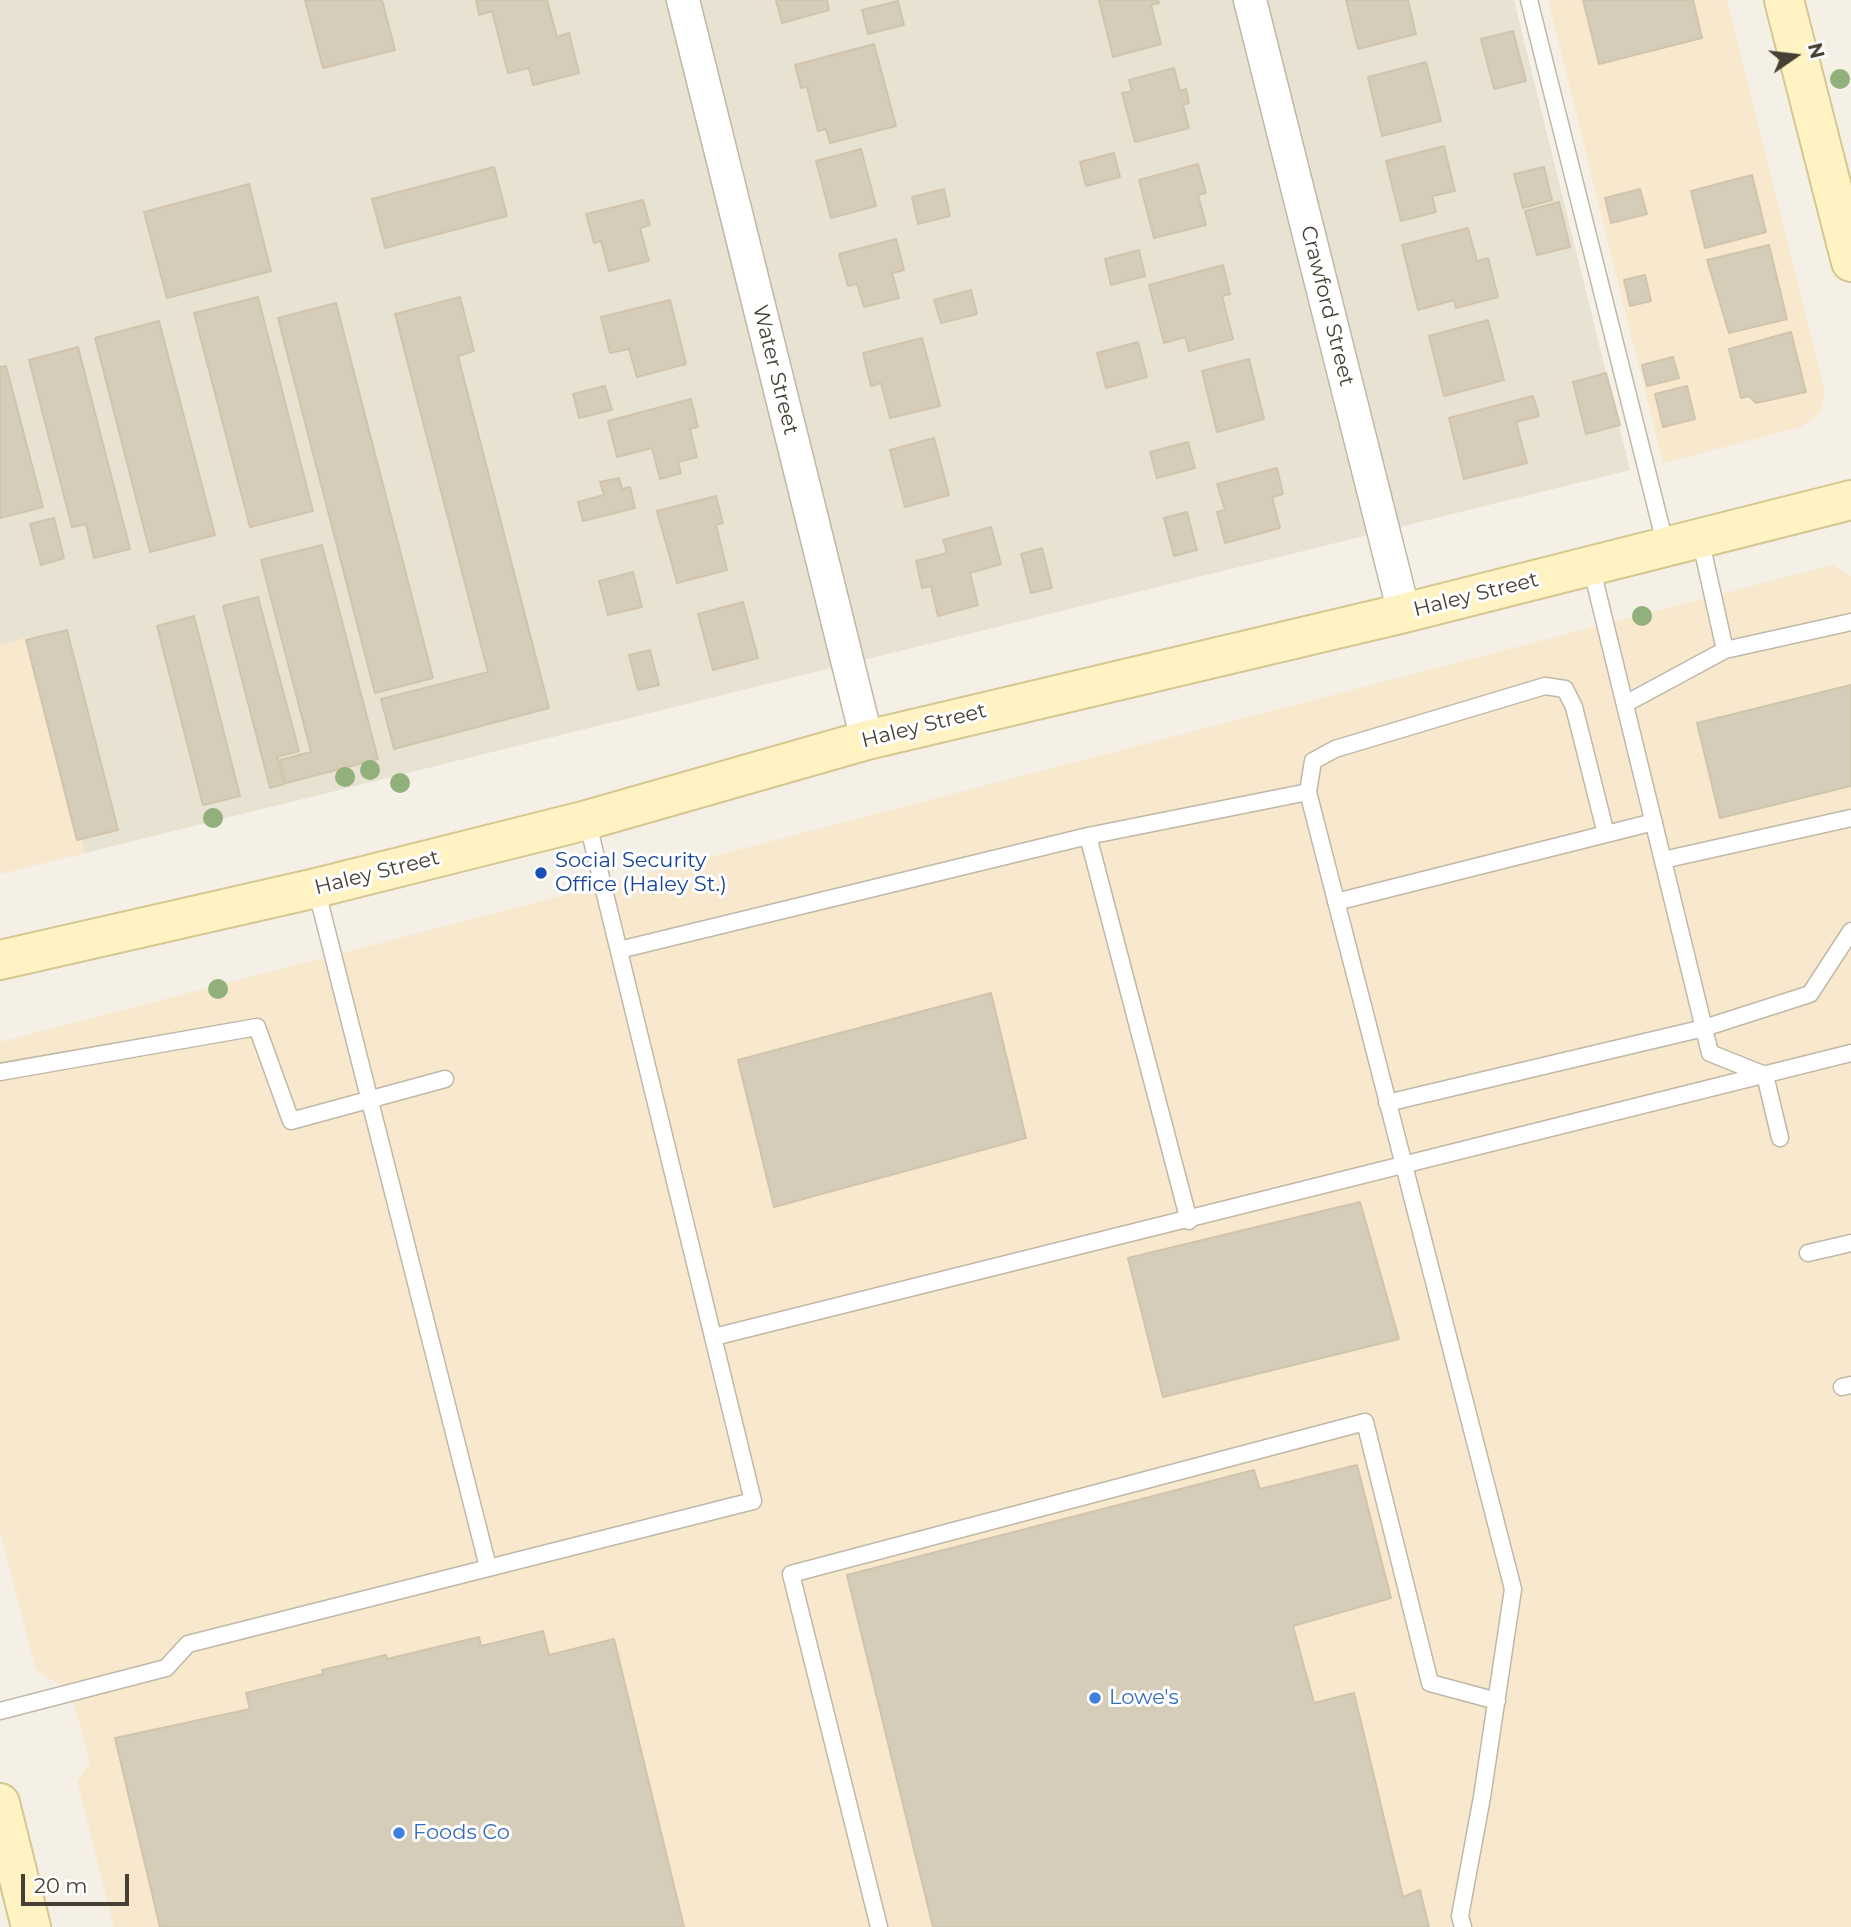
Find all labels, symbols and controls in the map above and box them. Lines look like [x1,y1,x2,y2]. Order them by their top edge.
north arrow [1760,21,1830,91]
text: N [1803,41,1829,61]
street label: Crawford Street [1295,223,1359,389]
street label: Water Street [747,303,803,437]
street label: Haley Street [1411,567,1541,623]
street label: Haley Street [859,698,989,754]
street label: Haley Street [312,845,442,901]
place label: Social Security Office (Haley St.) [555,848,727,898]
marker: Social Security Office (Haley St.) [533,865,549,881]
place label: Lowe's [1109,1685,1179,1711]
marker: Lowe's [1087,1690,1103,1706]
place label: Foods Co [413,1820,510,1846]
marker: Foods Co [391,1825,407,1841]
scale bar [24,1860,133,1904]
text: 20 m [34,1873,88,1898]

